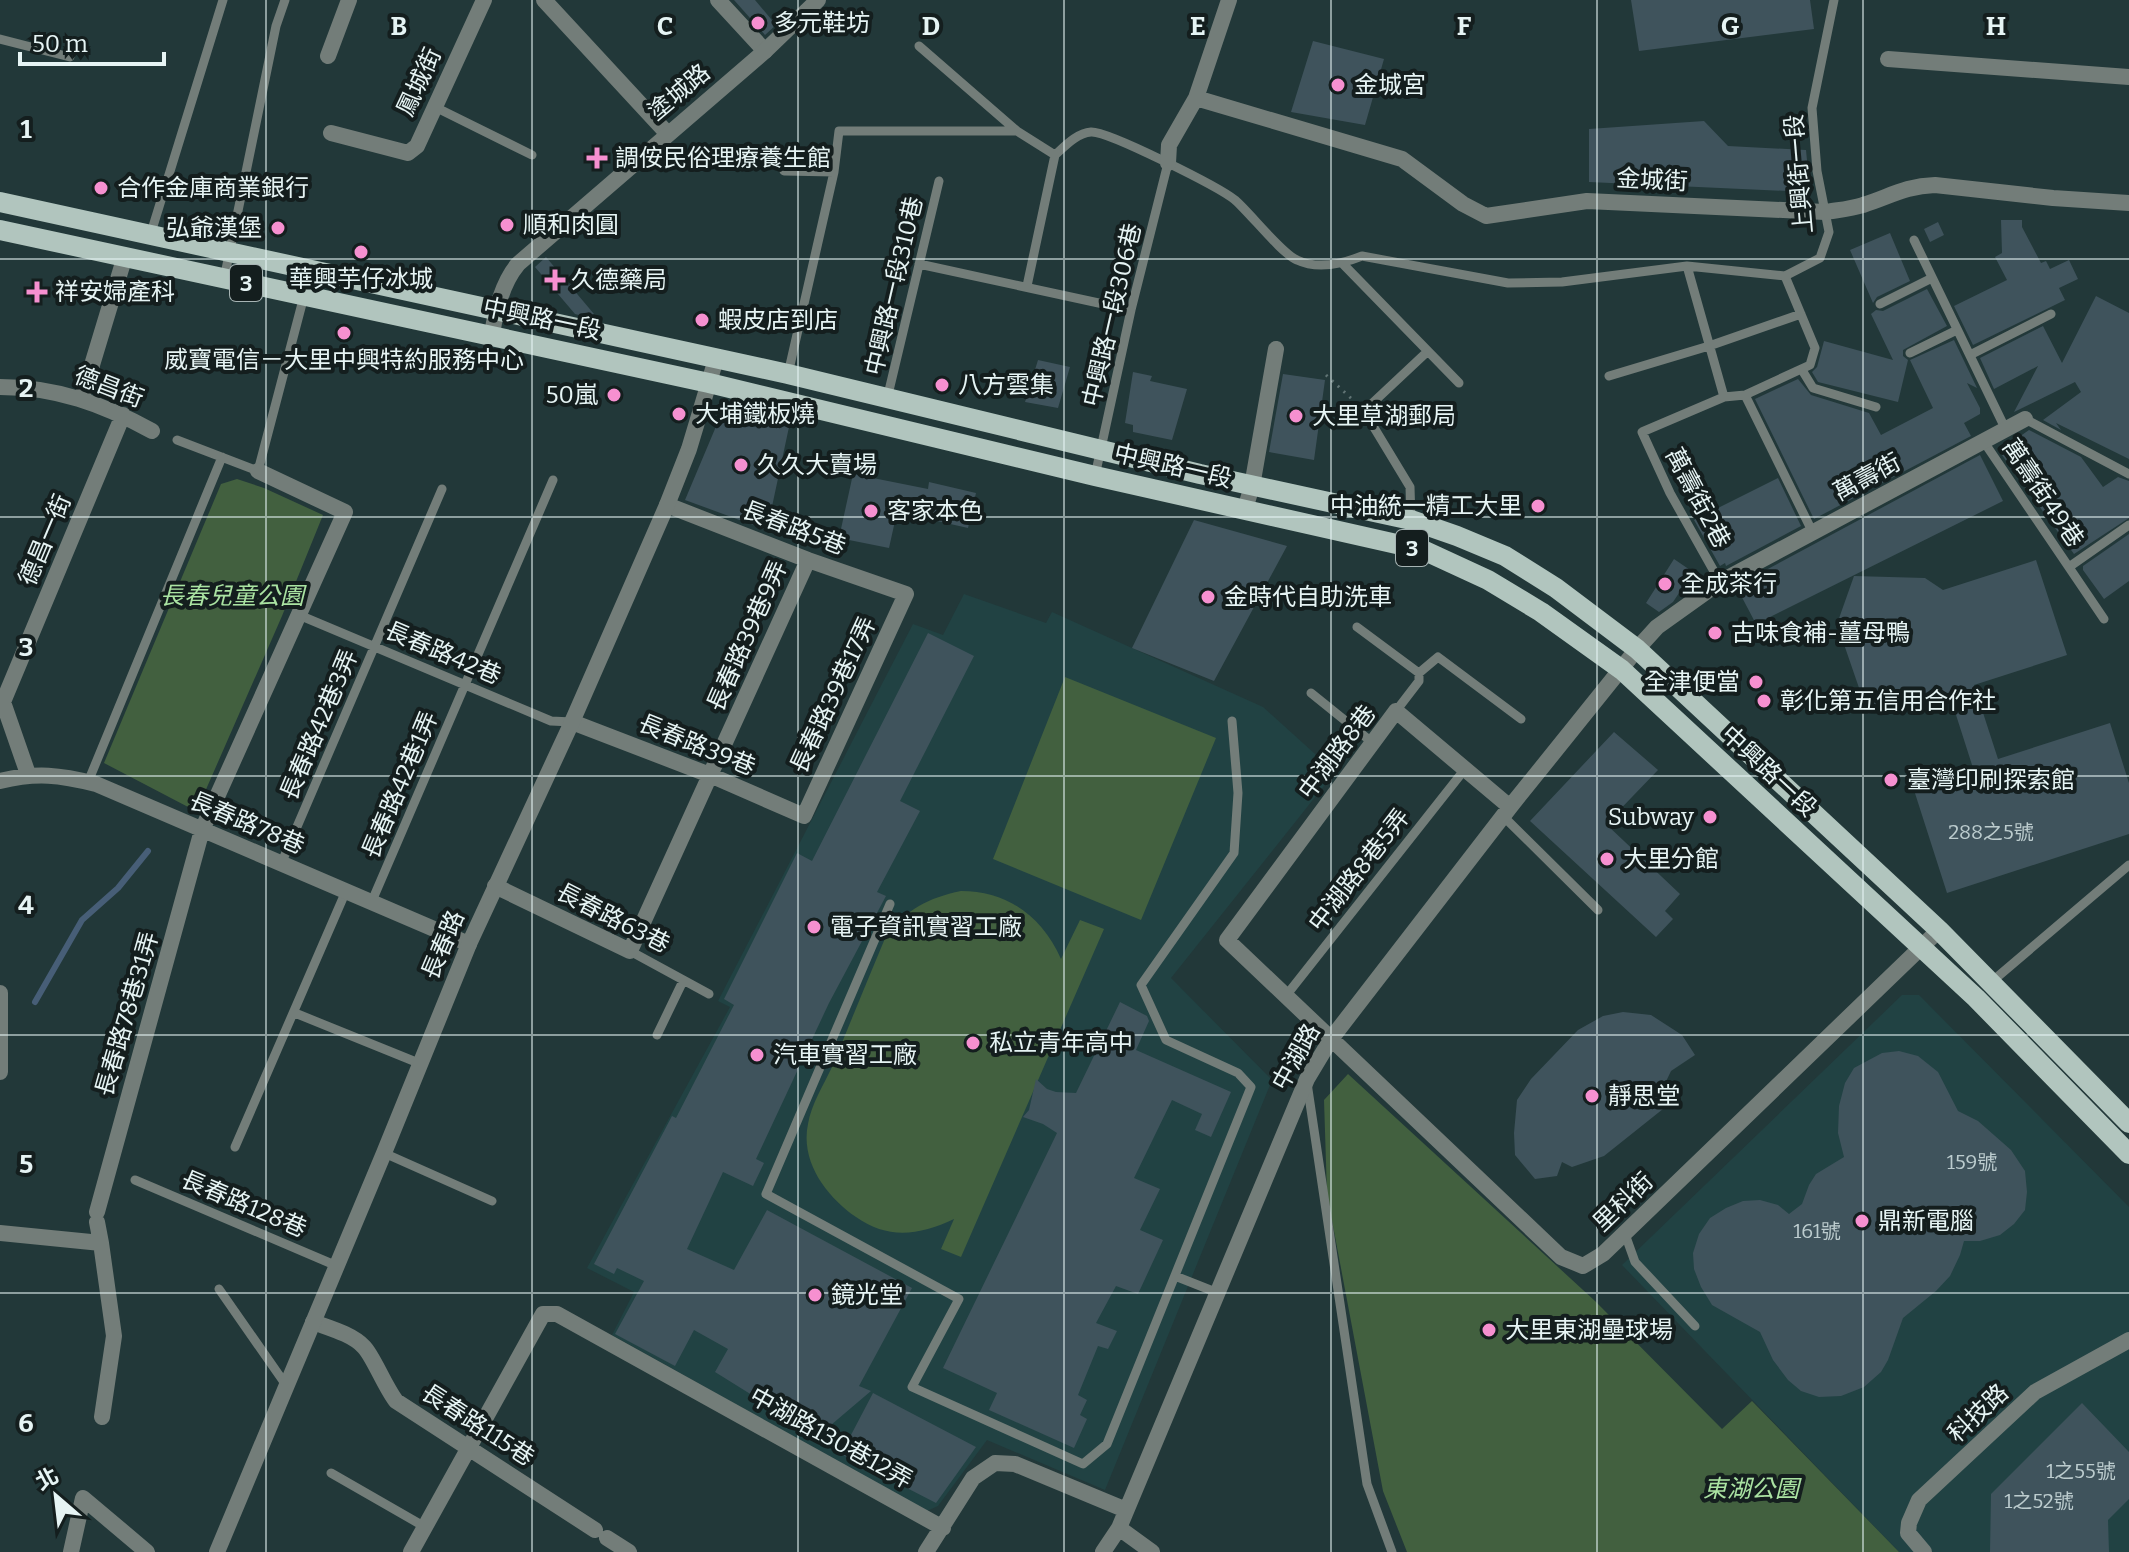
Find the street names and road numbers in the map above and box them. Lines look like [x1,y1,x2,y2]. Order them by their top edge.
street label: 鳳城街 [391,43,447,121]
street label: 塗城路 [642,58,716,126]
street label: 上興街一段 [1780,113,1818,235]
street label: 金城街 [1615,164,1689,196]
street label: 中興路一段310巷 [860,194,928,378]
street label: 中興路一段306巷 [1077,221,1147,409]
road number: 3 [230,265,262,301]
street label: 中興路一段 [480,293,604,345]
street label: 德昌街 [70,361,148,413]
street label: 萬壽街49巷 [1997,434,2089,552]
street label: 中興路一段 [1111,439,1235,493]
street label: 萬壽街2巷 [1660,443,1736,553]
street label: 萬壽街 [1829,448,1905,506]
street label: 德昌一街 [13,490,77,590]
street label: 長春路5巷 [738,495,850,561]
road number: 3 [1396,530,1428,566]
street label: 長春路39巷9弄 [701,556,793,716]
street label: 長春路39巷17弄 [785,612,881,778]
street label: 長春路42巷 [381,616,505,690]
street label: 長春路42巷3弄 [275,646,363,804]
street label: 中湖路8巷 [1293,699,1381,805]
street label: 長春路42巷1弄 [356,707,444,863]
street label: 長春路39巷 [634,709,760,781]
street label: 中興路一段 [1716,720,1822,822]
street label: 長春路78巷 [185,786,309,860]
street label: 中湖路8巷5弄 [1303,803,1415,937]
street label: 長春路63巷 [552,878,674,958]
street label: 長春路 [416,906,470,984]
street label: 長春路78巷31弄 [90,929,164,1099]
street label: 中湖路 [1266,1019,1326,1095]
street label: 長春路128巷 [177,1165,311,1243]
street label: 里科街 [1587,1167,1659,1237]
street label: 長春路115巷 [417,1378,539,1472]
street label: 科技路 [1942,1378,2014,1448]
street label: 中湖路130巷12弄 [745,1382,917,1494]

